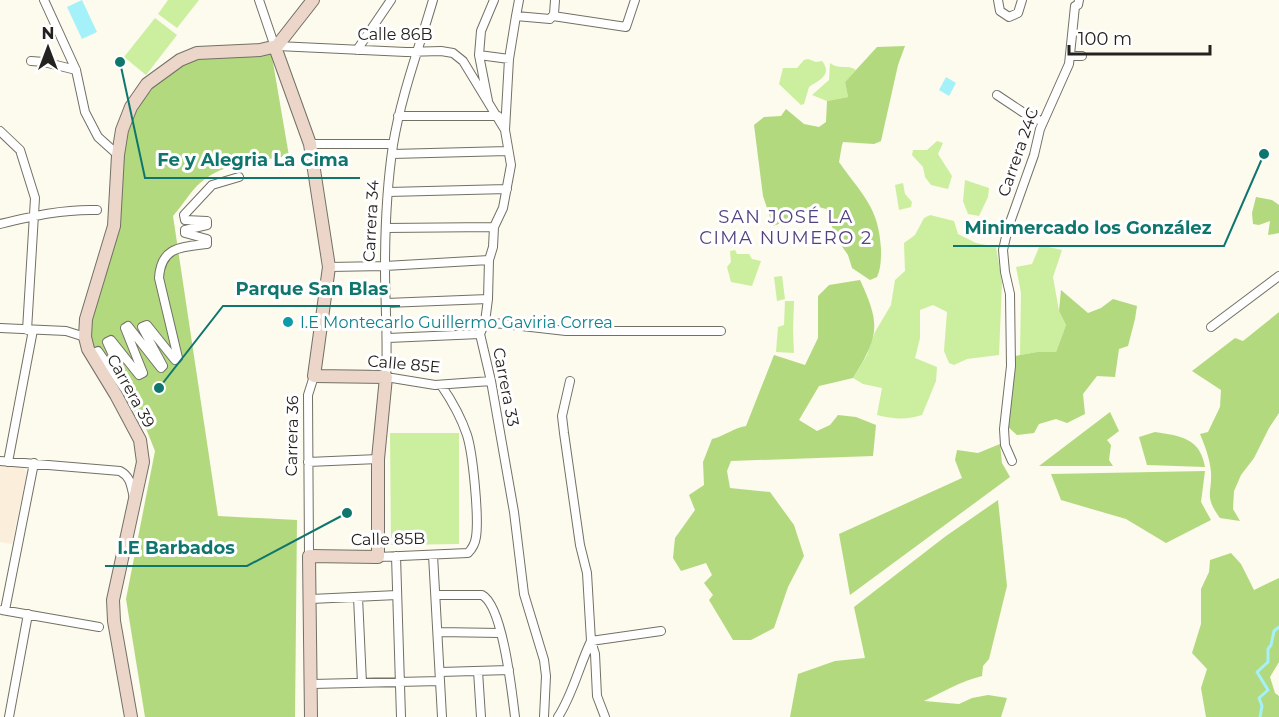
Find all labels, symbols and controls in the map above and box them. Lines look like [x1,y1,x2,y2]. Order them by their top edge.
north arrow [18,18,78,78]
scale bar [1069,18,1210,56]
text: N [42,24,54,43]
street label: Calle 86B [357,25,433,44]
text: 100 m [1078,28,1132,50]
street label: Carrera 24C [994,105,1042,199]
callout: Fe y Alegria La Cima [145,142,360,178]
text: Fe y Alegria La Cima [157,149,349,171]
street label: Carrera 34 [359,179,383,262]
district label: SAN JOSÉ LA CIMA NUMERO 2 [699,206,873,249]
callout: Minimercado los González [953,210,1224,246]
text: Minimercado los González [965,217,1212,239]
callout: Parque San Blas [223,270,400,306]
text: Parque San Blas [236,278,389,300]
place label: I.E Montecarlo Guillermo Gaviria Correa [300,313,613,332]
marker: I.E Montecarlo Guillermo Gaviria Correa [281,315,295,329]
street label: Carrera 33 [489,346,523,428]
street label: Carrera 39 [103,351,159,431]
street label: Calle 85E [367,351,441,377]
street label: Carrera 36 [282,395,302,477]
street label: Calle 85B [351,529,425,549]
callout: I.E Barbados [105,530,247,566]
text: I.E Barbados [117,537,235,559]

